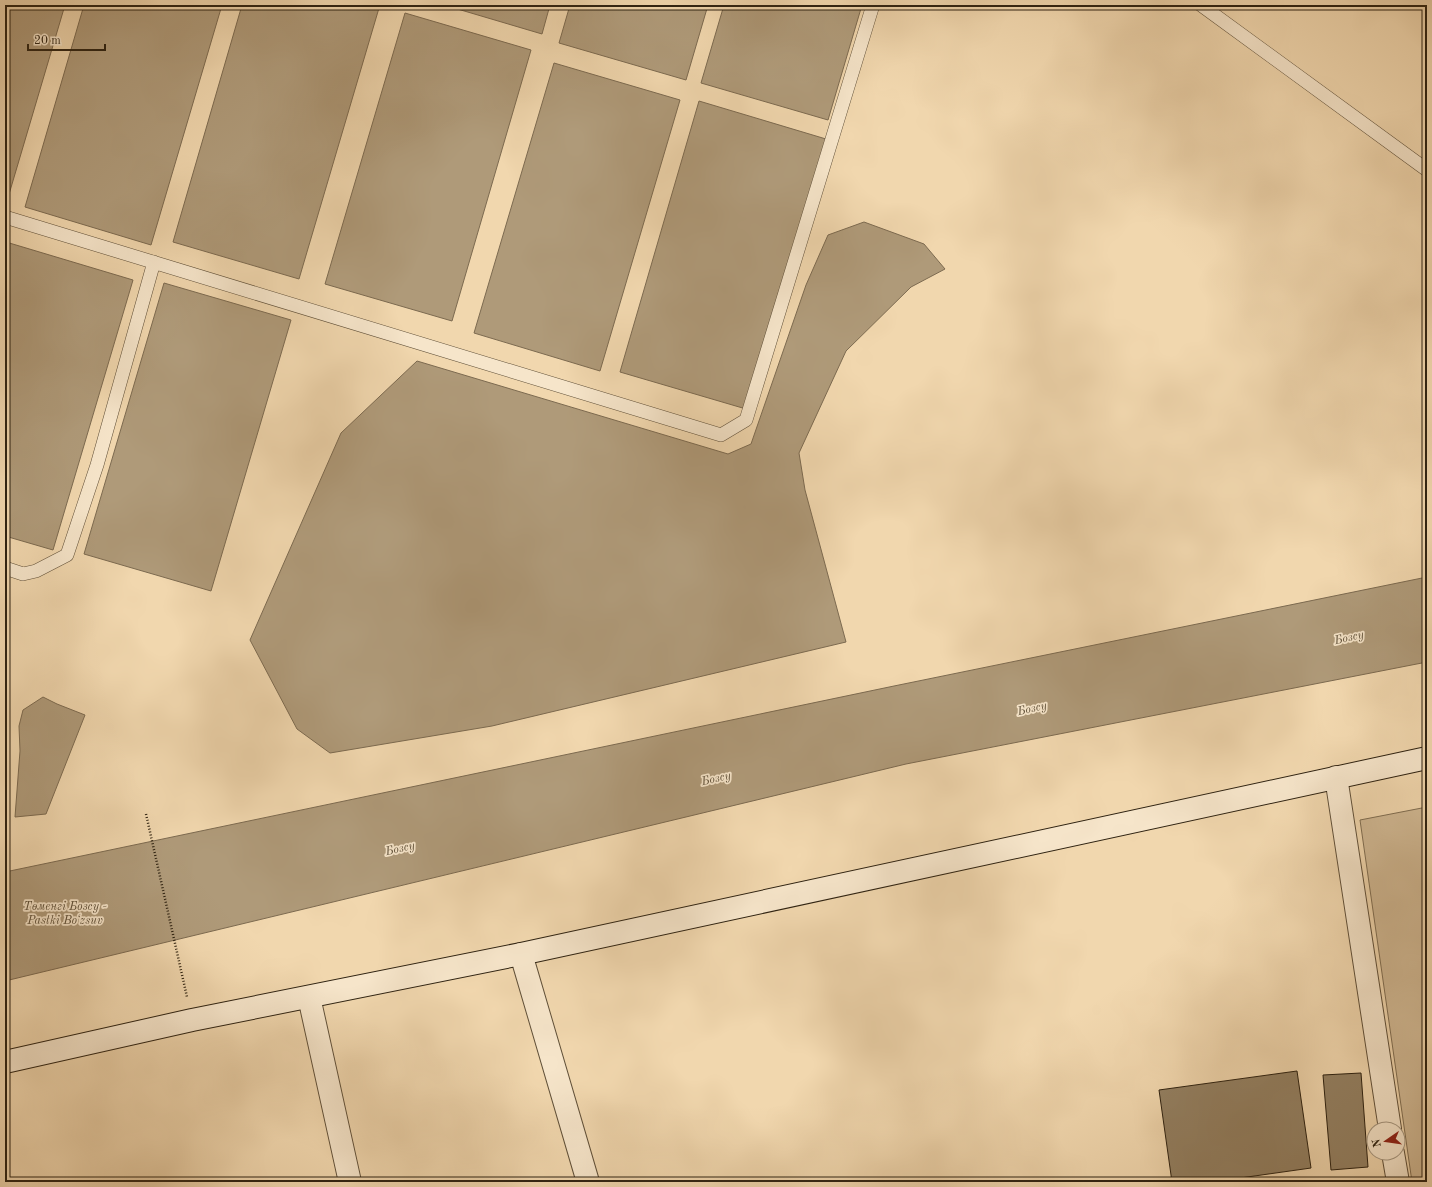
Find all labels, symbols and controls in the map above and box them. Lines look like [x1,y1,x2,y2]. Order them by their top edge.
scale bar [28,26,105,52]
text: 20 m [34,35,61,47]
water label: Бозсу [1333,629,1366,647]
water label: Бозсу [1016,700,1049,718]
water label: Бозсу [700,770,733,788]
water label: Бозсу [384,840,417,858]
water label: Төменгі Бозсу - Pastki Boʻzsuv [23,901,107,927]
north arrow [1366,1121,1406,1161]
text: N [1371,1137,1384,1148]

